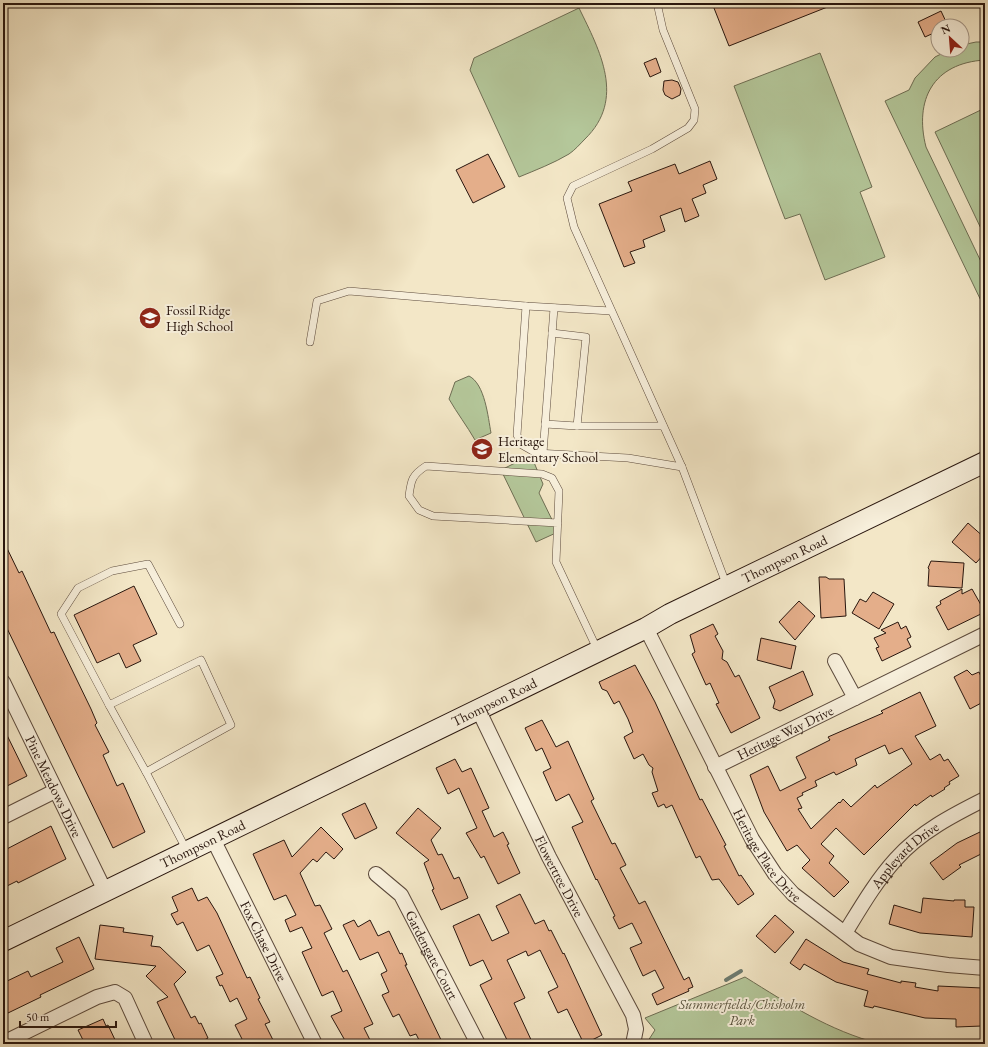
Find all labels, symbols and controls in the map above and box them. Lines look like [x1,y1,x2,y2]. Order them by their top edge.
north arrow [930,18,970,58]
text: N [939,21,953,37]
place label: Fossil Ridge High School [166,301,234,335]
school or university icon: Fossil Ridge High School [137,305,163,331]
place label: Heritage Elementary School [498,432,599,466]
school or university icon: Heritage Elementary School [469,436,495,462]
street label: Thompson Road [739,530,831,587]
street label: Thompson Road [448,673,540,730]
street label: Heritage Way Drive [734,701,837,764]
street label: Pine Meadows Drive [21,732,87,841]
street label: Heritage Place Drive [729,806,805,906]
street label: Thompson Road [157,815,249,872]
street label: Appleyard Drive [866,817,942,893]
street label: Flowertree Drive [531,833,588,920]
street label: Fox Chase Drive [236,898,292,985]
street label: Gardengate Court [401,907,463,1003]
park label: Summerfields/Chisholm Park [678,995,805,1029]
scale bar [20,1003,116,1029]
text: 50 m [26,1009,50,1025]

